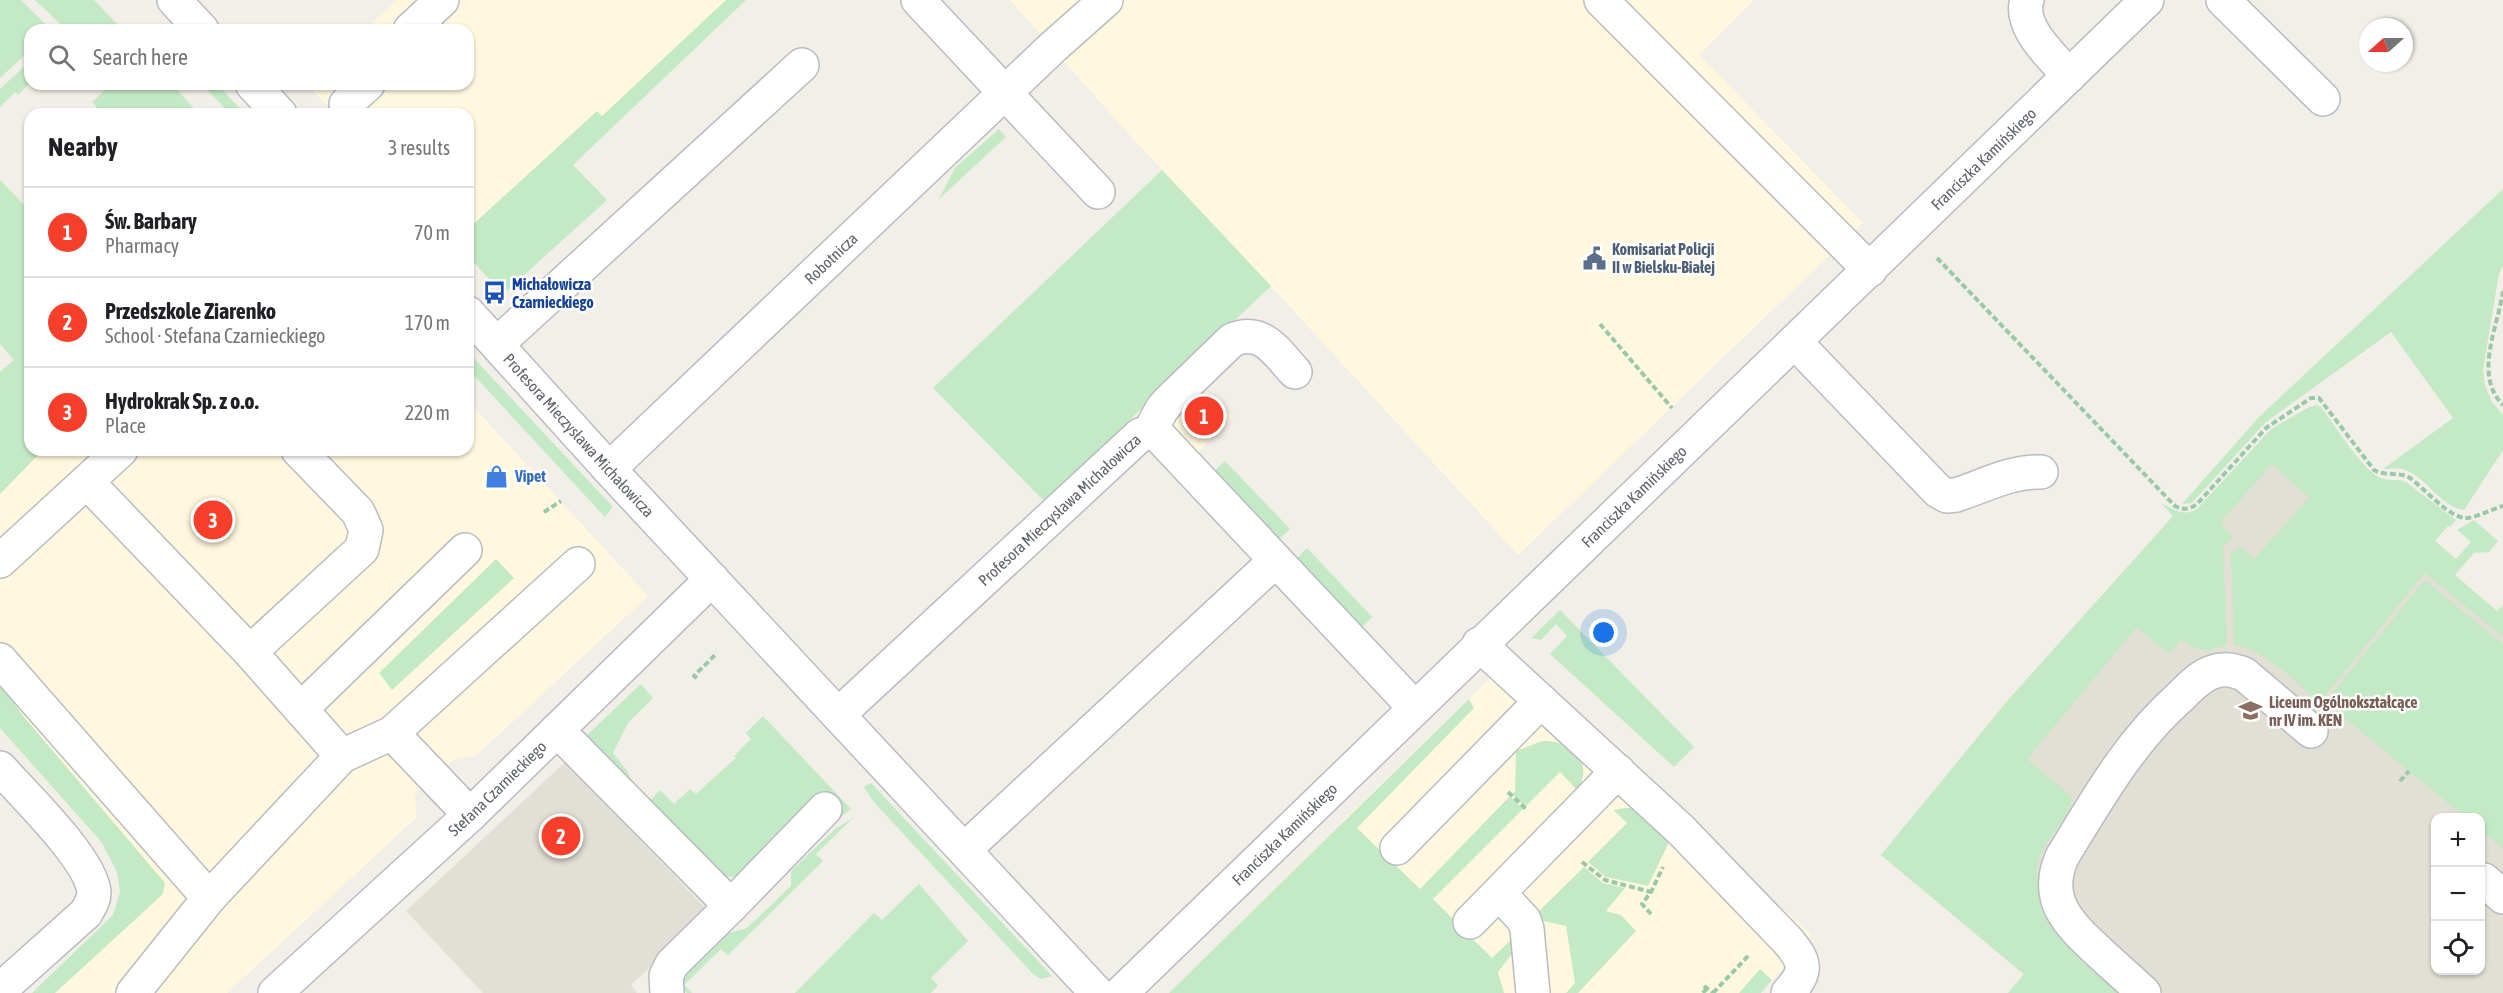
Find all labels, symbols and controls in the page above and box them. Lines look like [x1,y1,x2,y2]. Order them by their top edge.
north arrow [2359,18,2413,72]
search box [24,24,474,90]
icon: search [45,41,78,74]
text: Search here [93,44,188,70]
street label: Franciszka Kamińskiego [1927,104,2040,213]
text: Nearby [48,132,118,162]
text: 3 results [388,136,450,159]
text: Św. Barbary [105,208,197,234]
text: 1 [63,221,72,244]
text: 70 m [414,221,450,244]
street label: Robotnicza [801,229,861,287]
text: Pharmacy [105,234,179,257]
place label: Komisariat Policji II w Bielsku-Białej [1612,240,1715,276]
public building icon: Komisariat Policji II w Bielsku-Białej [1581,245,1607,271]
place label: Michałowicza Czarnieckiego [512,275,594,311]
bus stop icon: Michałowicza Czarnieckiego [481,280,507,306]
text: Przedszkole Ziarenko [105,298,276,324]
text: 2 [63,311,72,334]
text: 170 m [405,311,450,334]
text: School · Stefana Czarnieckiego [105,324,326,347]
street label: Profesora Mieczysława Michałowicza [500,350,658,521]
text: Hydrokrak Sp. z o.o. [105,388,259,414]
pin: 1 [1184,394,1224,438]
text: 3 [63,401,72,424]
text: 220 m [405,401,450,424]
text: Place [105,414,146,437]
street label: Profesora Mieczysława Michałowicza [975,430,1144,589]
street label: Franciszka Kamińskiego [1578,442,1690,551]
shop icon: Vipet [484,463,510,489]
place label: Vipet [514,467,546,485]
pin: 3 [194,498,232,542]
your location [1589,618,1618,647]
place label: Liceum Ogólnokształcące nr IV im. KEN [2269,693,2418,729]
school or university icon: Liceum Ogólnokształcące nr IV im. KEN [2238,698,2264,724]
street label: Stefana Czarnieckiego [444,737,550,840]
street label: Franciszka Kamińskiego [1228,779,1340,889]
map controls [2431,813,2485,975]
button: + [2431,813,2485,867]
pin: 2 [542,814,580,858]
button: − [2431,867,2485,921]
button: locate [2431,921,2485,975]

